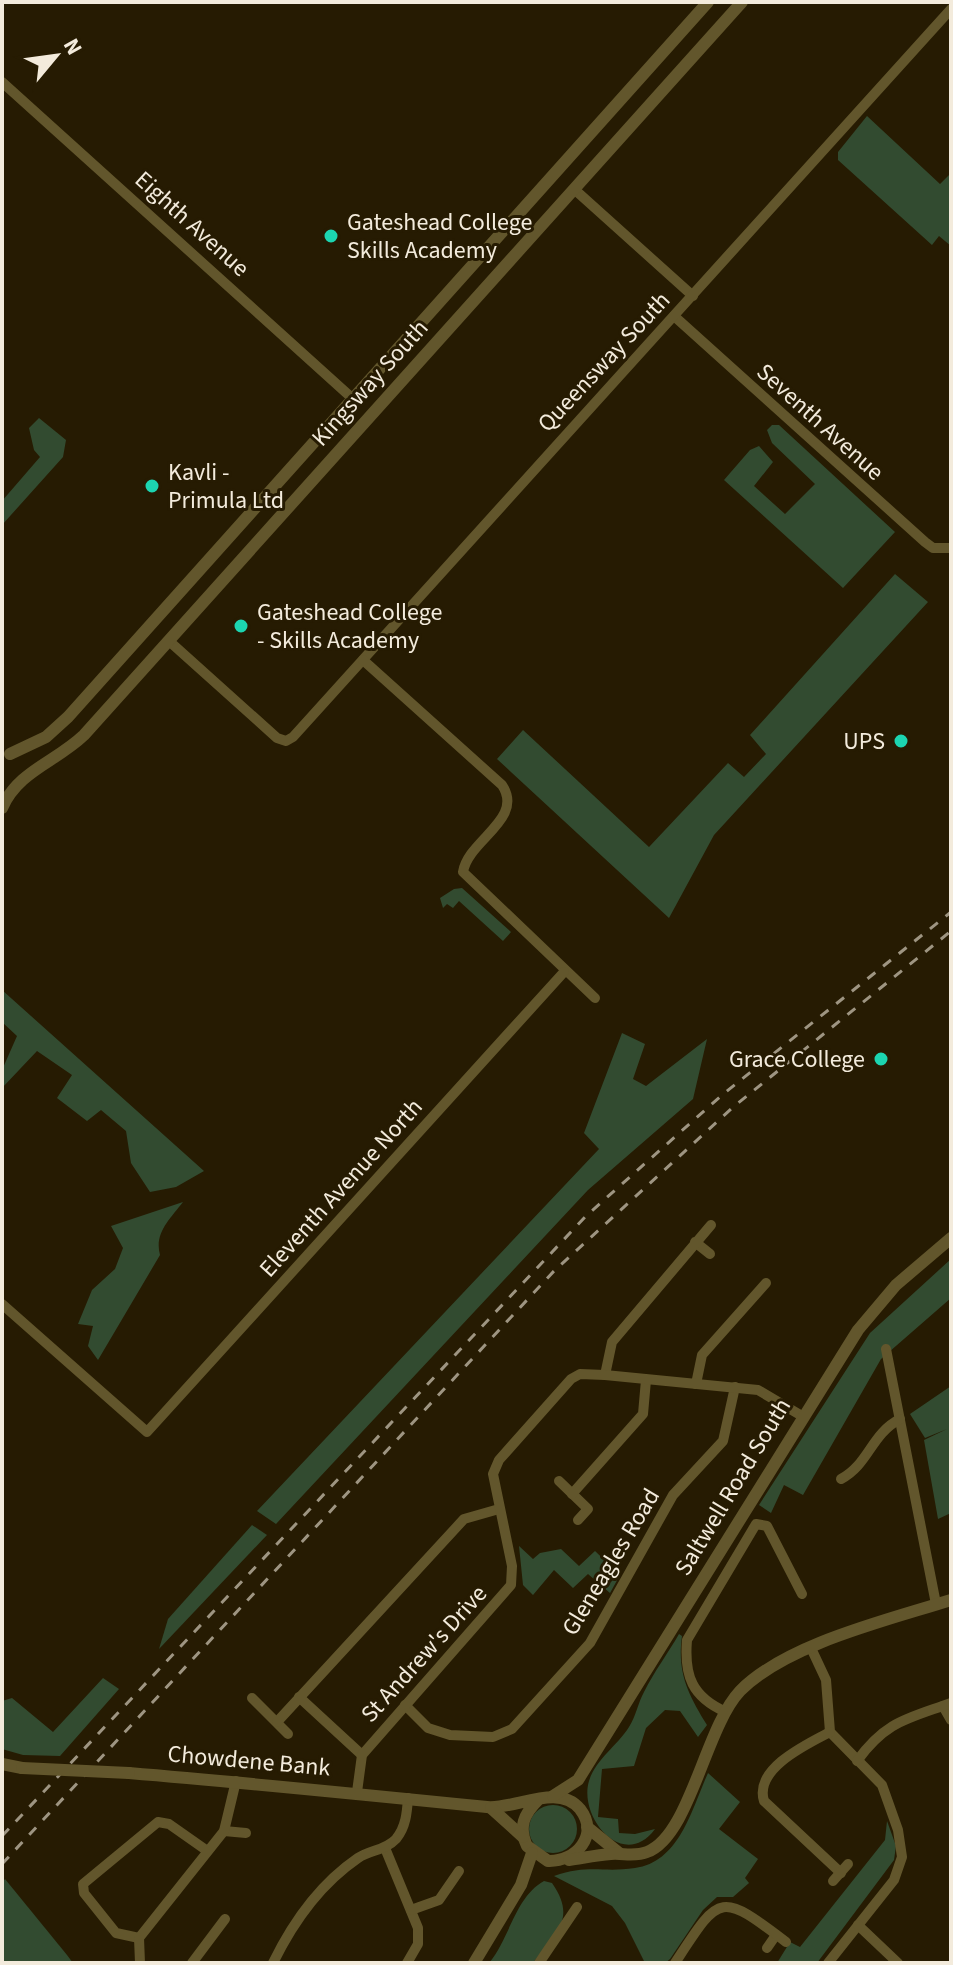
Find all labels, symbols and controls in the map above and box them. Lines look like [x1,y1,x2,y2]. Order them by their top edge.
north arrow [16,16,96,96]
text: N [55,33,90,61]
street label: Eighth Avenue [127,163,257,285]
place label: Gateshead College Skills Academy [347,205,532,268]
marker: Gateshead College Skills Academy [322,227,340,245]
street label: Queensway South [529,284,679,440]
street label: Kingsway South [303,312,437,454]
street label: Seventh Avenue [748,355,892,489]
place label: Kavli - Primula Ltd [168,455,284,518]
marker: Kavli - Primula Ltd [143,477,161,495]
place label: Gateshead College - Skills Academy [257,595,442,658]
marker: Gateshead College - Skills Academy [232,617,250,635]
place label: UPS [843,724,885,759]
marker: UPS [892,732,910,750]
place label: Grace College [729,1042,865,1077]
marker: Grace College [872,1050,890,1068]
street label: Eleventh Avenue North [251,1091,431,1285]
street label: Saltwell Road South [666,1392,800,1582]
street label: Gleneagles Road [553,1482,669,1642]
street label: St Andrew's Drive [353,1577,495,1731]
street label: Chowdene Bank [166,1736,332,1786]

